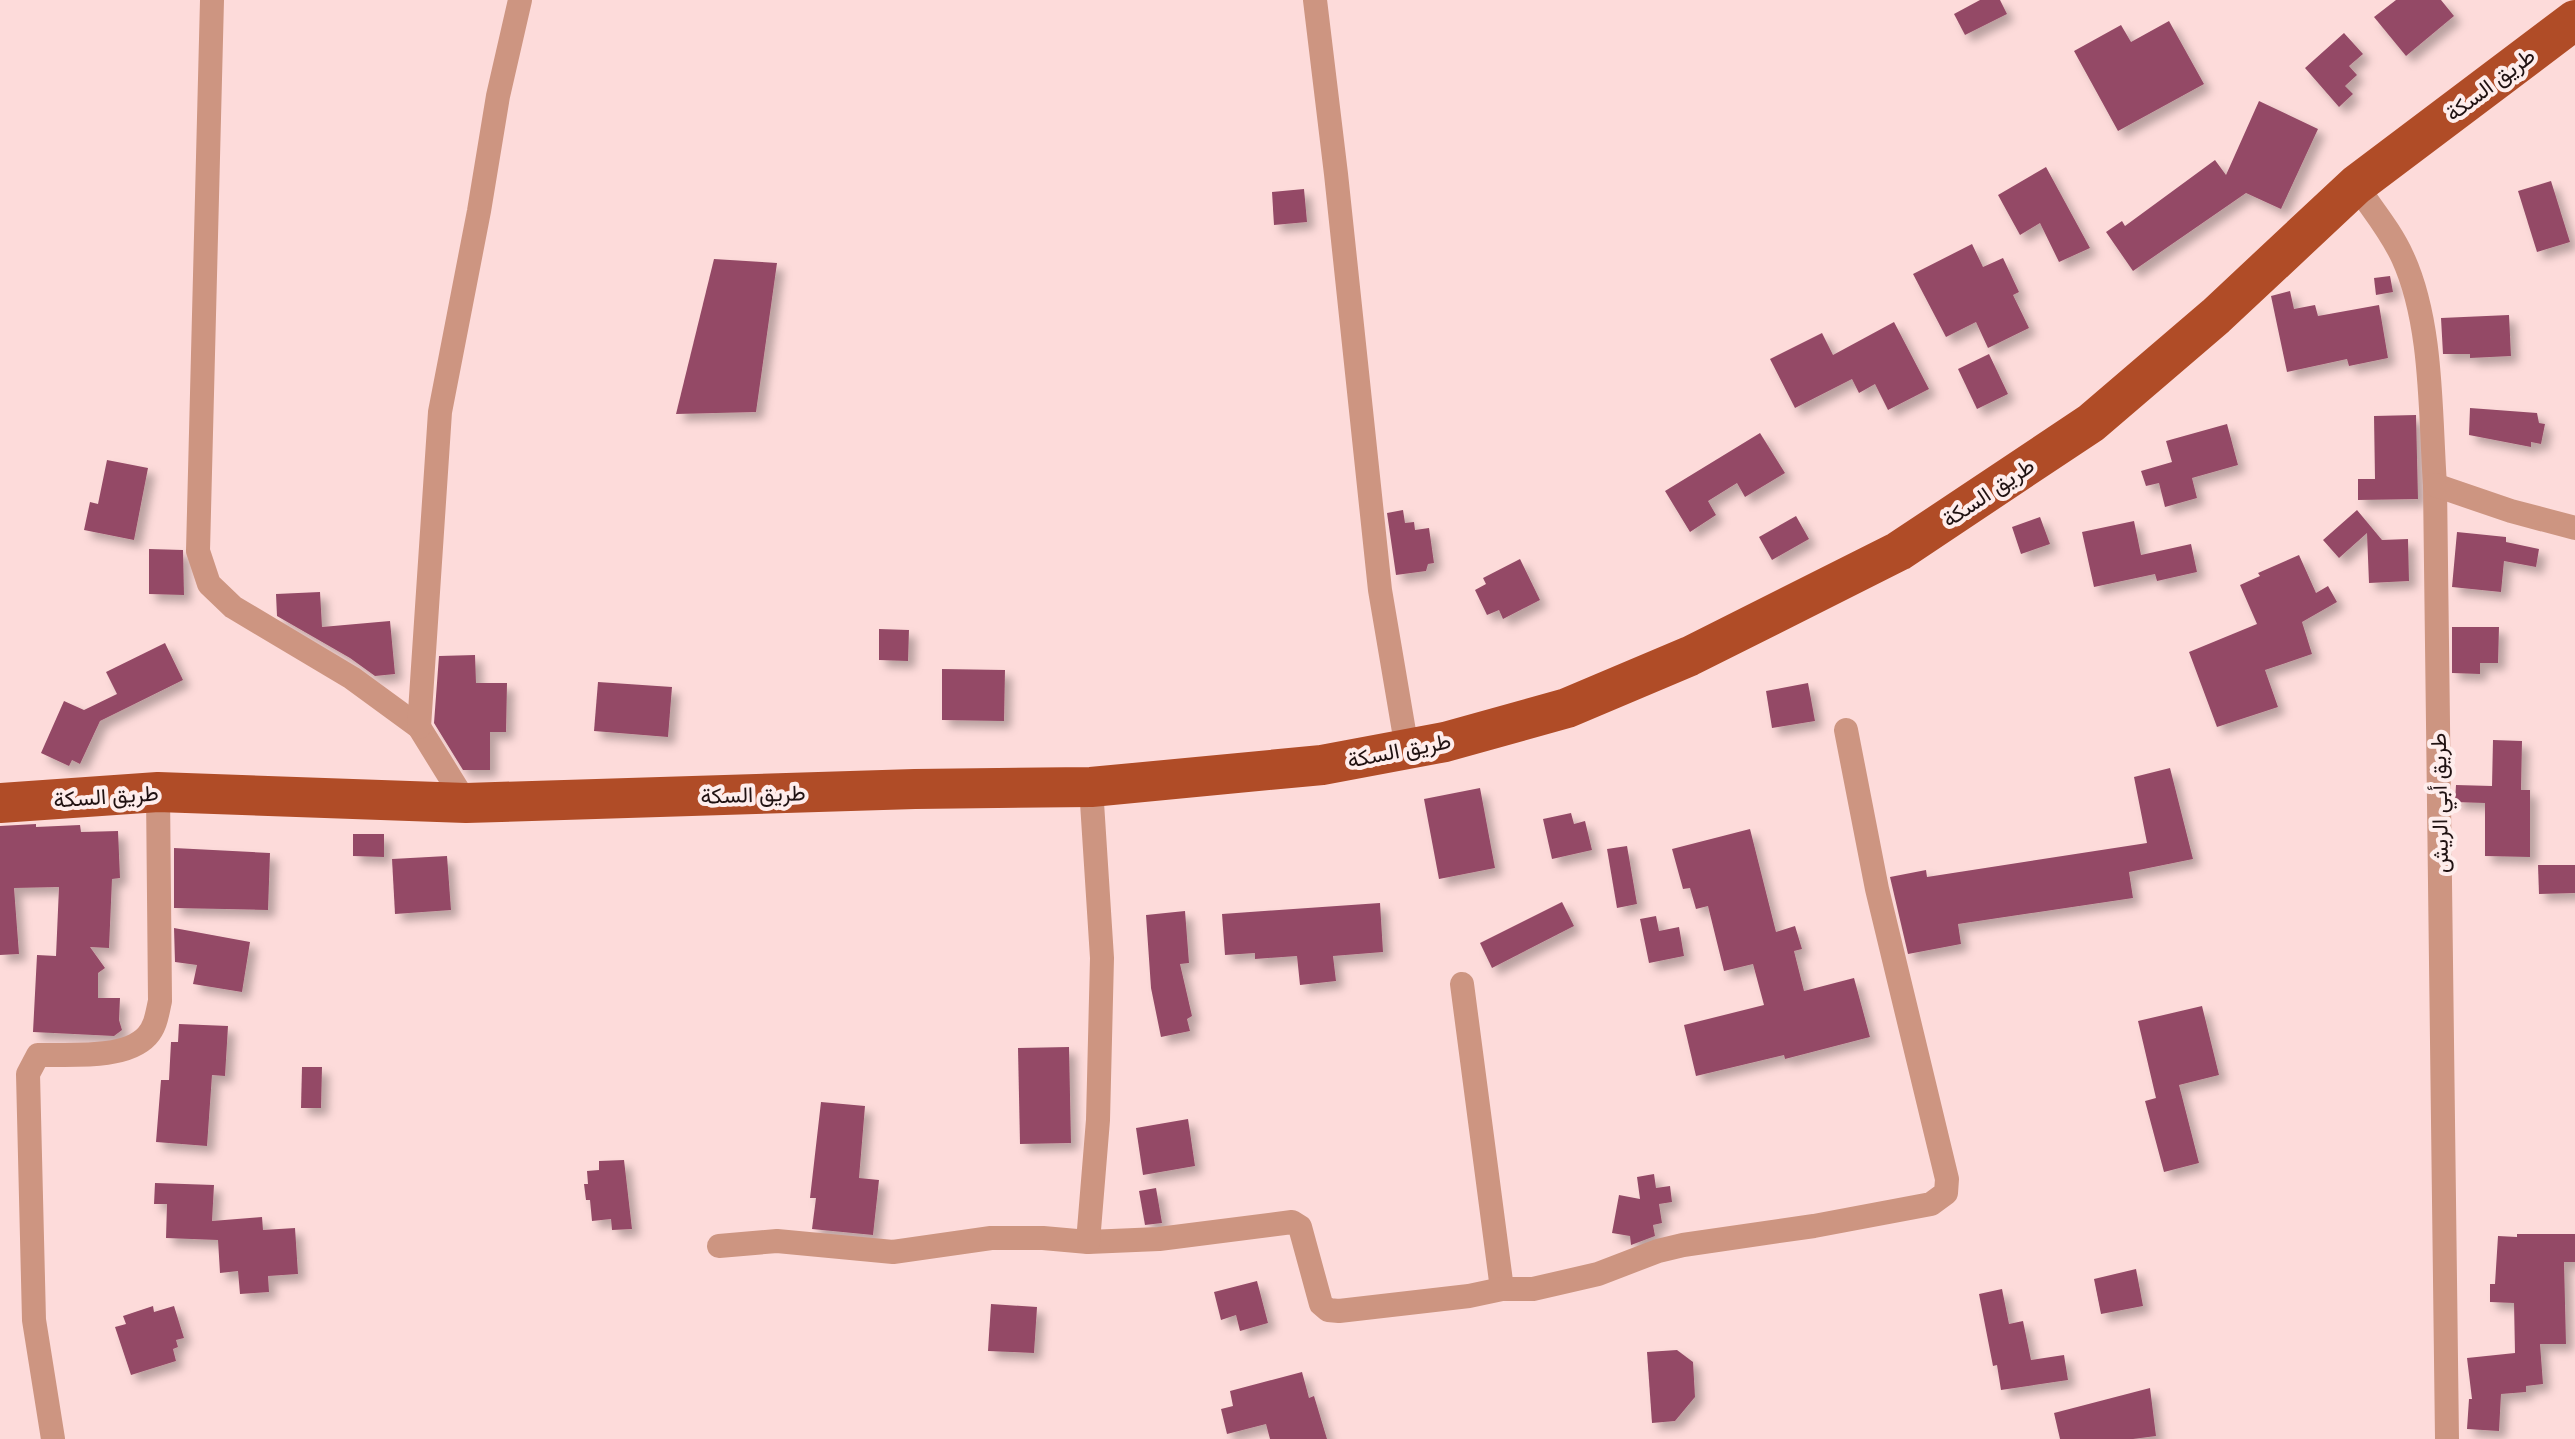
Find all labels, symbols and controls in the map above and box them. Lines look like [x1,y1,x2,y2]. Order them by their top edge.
street label: طريق السكة [2440,41,2540,127]
street label: طريق السكة [1937,451,2039,533]
street label: طريق السكة [1345,726,1453,774]
street label: طريق أبي الريش [2424,733,2459,873]
street label: طريق السكة [53,778,159,814]
street label: طريق السكة [700,778,806,810]

